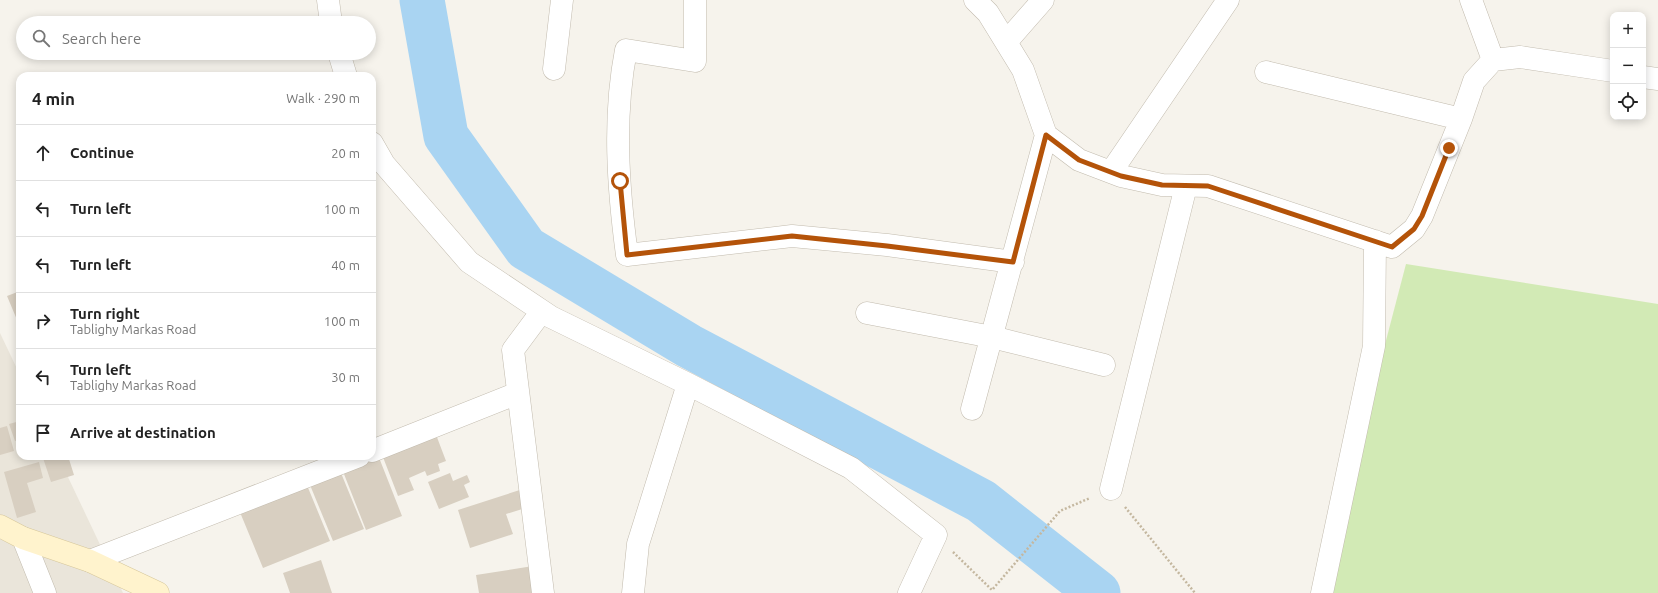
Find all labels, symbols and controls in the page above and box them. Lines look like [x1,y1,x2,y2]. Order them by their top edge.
map controls [1610,12,1646,120]
button: + [1610,12,1646,48]
search box [16,16,376,60]
icon: search [30,27,52,49]
text: Search here [62,30,141,47]
button: − [1610,48,1646,84]
button: locate [1610,84,1646,120]
text: 4 min [32,89,75,108]
text: Walk · 290 m [286,91,360,105]
route end [1440,139,1458,157]
icon: ahead [32,142,54,164]
text: Continue [70,144,134,161]
text: 20 m [331,146,360,160]
route start [611,172,629,190]
icon: left [32,198,54,220]
text: Turn left [70,200,131,217]
text: 100 m [324,202,360,216]
icon: left [32,254,54,276]
text: Turn left [70,256,131,273]
text: 40 m [331,258,360,272]
text: Turn right [70,305,140,322]
icon: right [32,310,54,332]
text: 100 m [324,314,360,328]
text: Tablighy Markas Road [70,322,196,336]
text: Turn left [70,361,131,378]
icon: left [32,366,54,388]
text: 30 m [331,370,360,384]
text: Tablighy Markas Road [70,378,196,392]
icon: arrive [32,422,54,444]
text: Arrive at destination [70,424,216,441]

